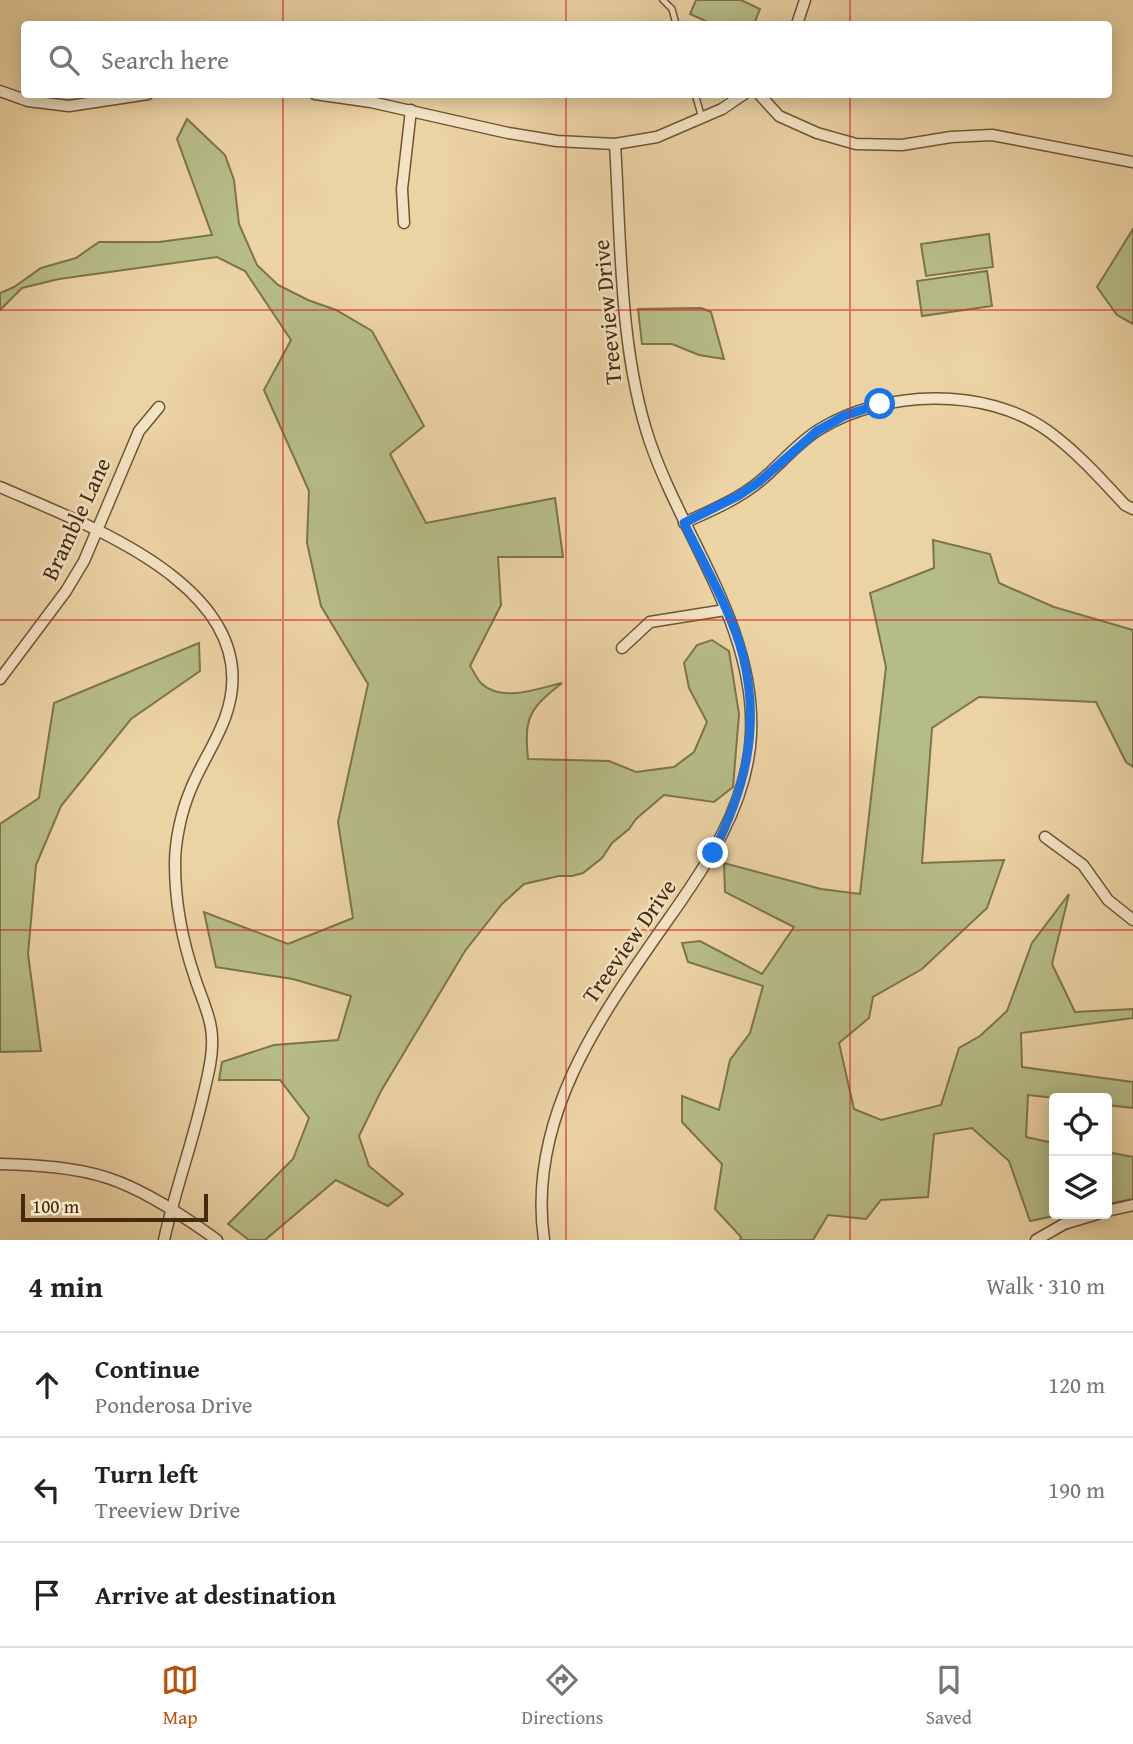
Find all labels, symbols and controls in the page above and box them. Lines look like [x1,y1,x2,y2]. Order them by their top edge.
search box [21,21,1112,98]
text: Search here [101,40,229,79]
icon: search [45,41,83,79]
street label: Treeview Drive [584,238,629,386]
route start [864,388,895,419]
street label: Bramble Lane [33,452,118,586]
route end [697,837,728,868]
street label: Treeview Drive [573,872,684,1010]
map controls [1049,1093,1112,1219]
button: locate [1049,1093,1112,1156]
button: layers [1049,1156,1112,1219]
scale bar [21,1191,208,1223]
text: 100 m [32,1192,79,1220]
text: 4 min [28,1264,103,1308]
text: Walk · 310 m [986,1269,1105,1302]
text: Continue [95,1349,200,1388]
icon: ahead [28,1366,66,1404]
text: 120 m [1048,1368,1105,1401]
text: Ponderosa Drive [95,1388,253,1421]
text: Turn left [95,1454,198,1493]
icon: left [28,1471,66,1509]
text: 190 m [1048,1473,1105,1506]
text: Treeview Drive [95,1493,240,1526]
text: Arrive at destination [95,1575,336,1614]
icon: arrive [28,1576,66,1614]
tab: Map [161,1661,199,1731]
tab: Directions [522,1661,603,1731]
tab: Saved [926,1661,972,1731]

